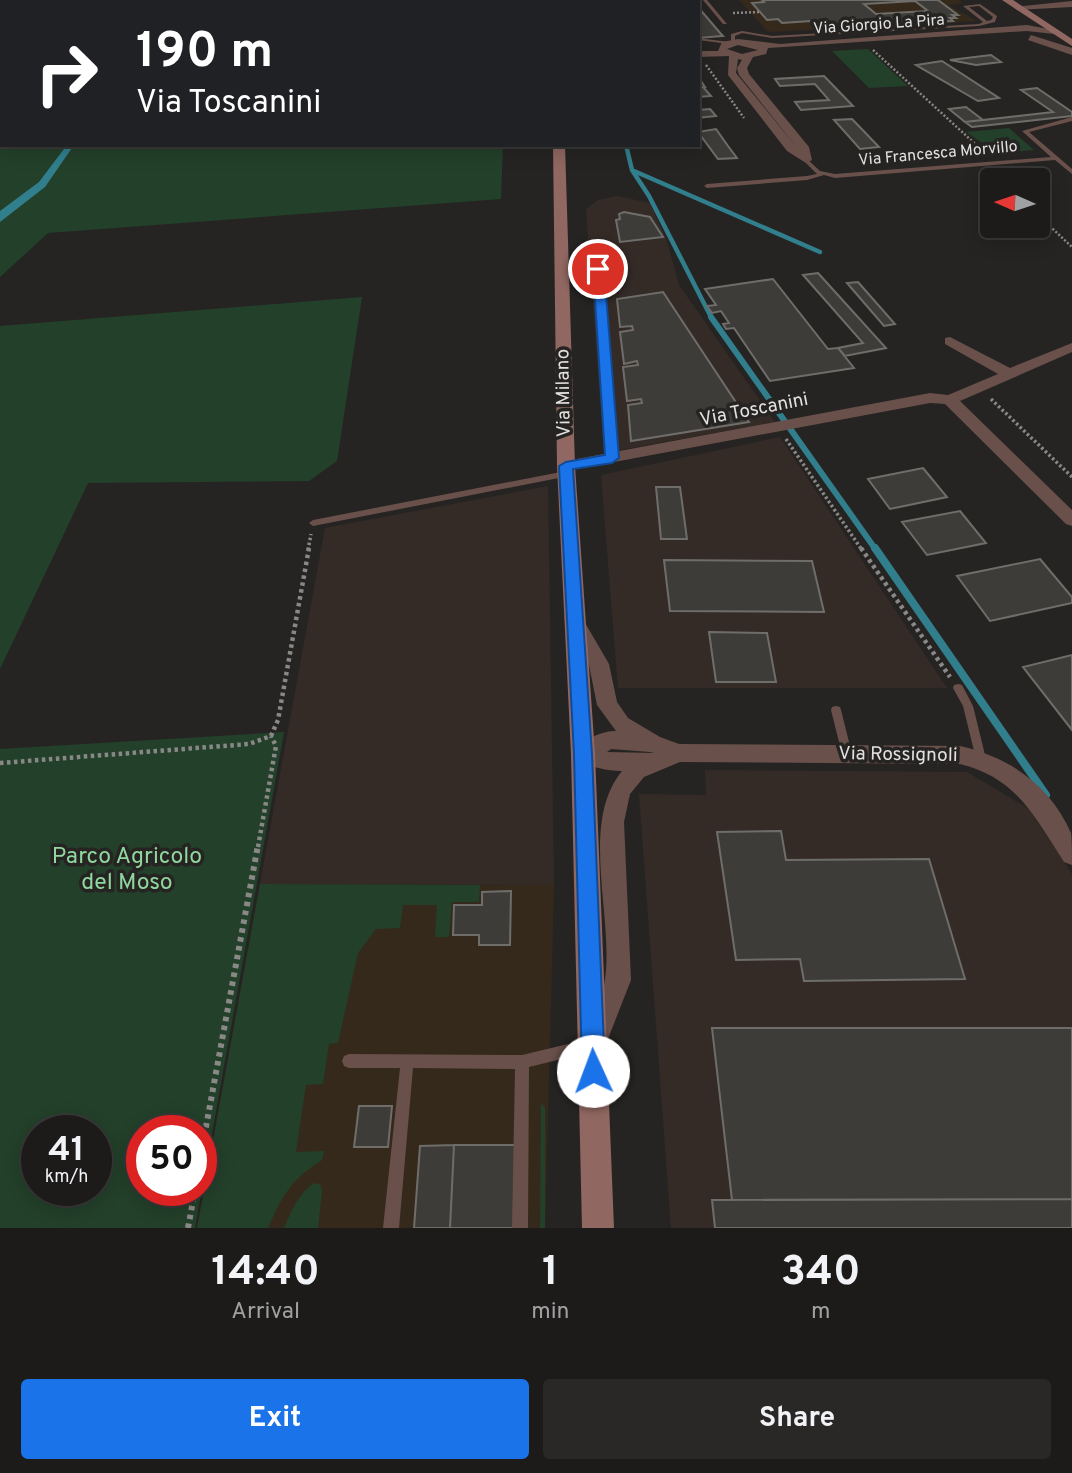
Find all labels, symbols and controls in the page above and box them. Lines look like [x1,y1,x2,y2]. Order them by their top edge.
street label: Via Giorgio La Pira [813,10,945,40]
text: 190 m [136,23,273,85]
icon: right [21,28,112,119]
text: Via Toscanini [136,84,321,124]
street label: Via Francesca Morvillo [858,137,1019,171]
north arrow [980,168,1050,238]
map controls [980,168,1050,238]
pin [568,239,628,299]
icon: arrive [579,250,617,288]
street label: Via Milano [551,349,577,437]
street label: Via Toscanini [698,388,810,432]
street label: Via Rossignoli [838,742,958,768]
park label: Parco Agricolo del Moso [52,843,202,898]
position arrow [556,1034,630,1108]
speed limit sign: 50 [126,1115,217,1206]
text: 41 [48,1129,85,1173]
text: km/h [45,1166,88,1189]
text: 14:40 [211,1247,320,1300]
text: 1 [542,1247,559,1300]
text: 340 [781,1247,861,1300]
text: Arrival [231,1298,300,1327]
text: min [531,1298,570,1327]
text: m [811,1298,830,1327]
button: Exit [21,1379,529,1459]
button: Share [543,1379,1051,1459]

